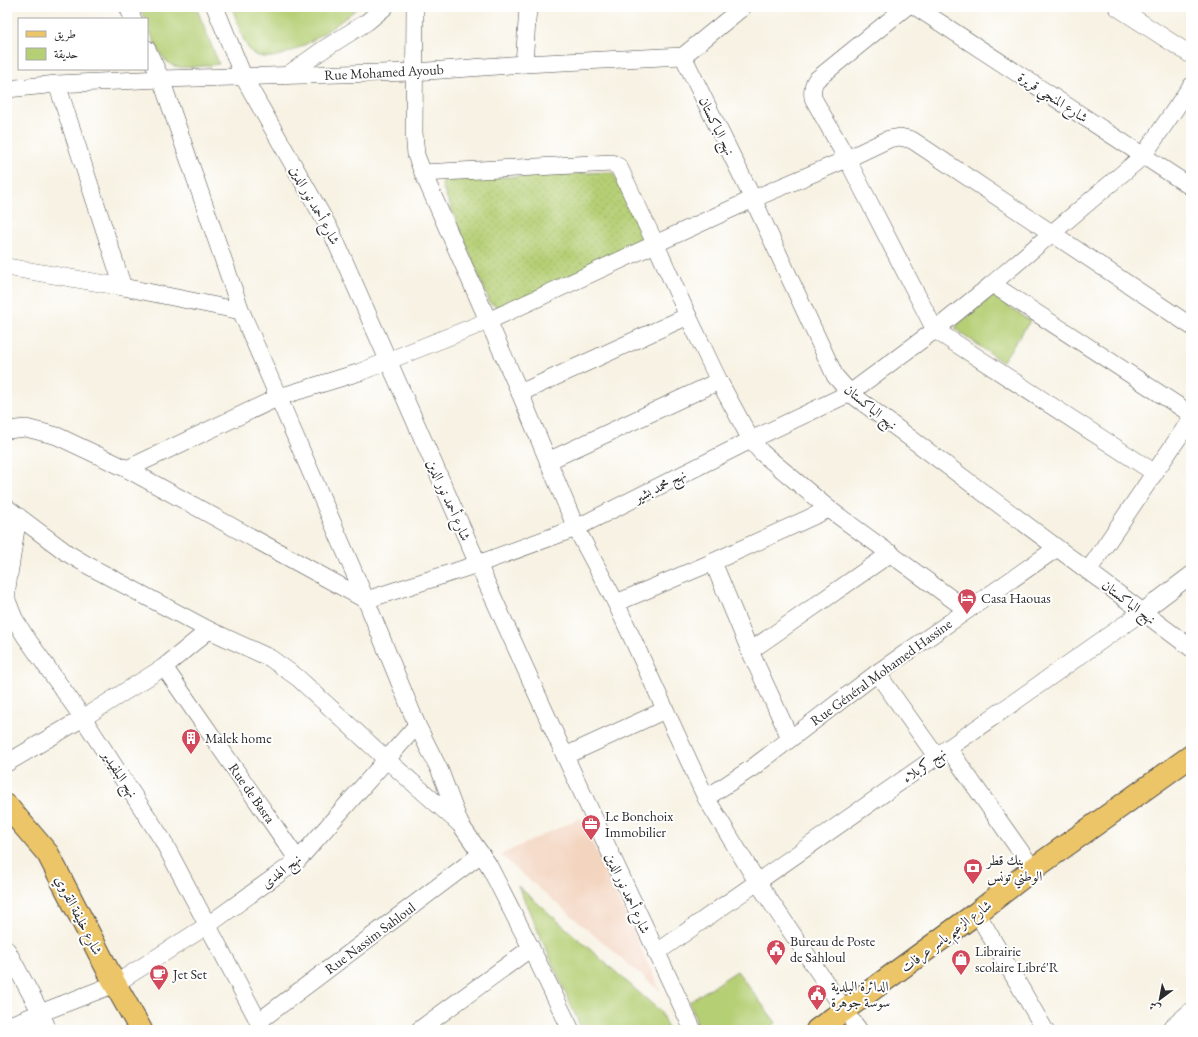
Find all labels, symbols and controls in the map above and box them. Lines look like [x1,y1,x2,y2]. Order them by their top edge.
legend [18,18,148,70]
text: طريق [54,26,76,42]
text: حديقة [54,46,78,62]
street label: Rue Mohamed Ayoub [324,60,444,84]
street label: شارع المنجي قريرة [1012,68,1091,130]
street label: نهج الباكستان [691,94,739,160]
street label: شارع أحمد نور الدين [283,162,345,249]
street label: نهج الباكستان [838,380,901,437]
street label: شارع أحمد نور الدين [420,456,476,545]
street label: نهج محمد بشير [629,465,691,511]
street label: نهج الباكستان [1096,576,1160,631]
hotel icon: Casa Haouas [956,587,978,615]
place label: Casa Haouas [981,589,1051,607]
street label: Rue Général Mohamed Hassine [807,614,956,729]
building icon: Malek home [180,727,202,755]
place label: Malek home [205,729,272,747]
street label: نهج كربلاء [898,743,952,790]
street label: نهج البلفيدير [94,745,142,803]
street label: Rue de Basra [225,759,280,827]
place label: Le Bonchoix Immobilier [605,807,673,841]
office icon: Le Bonchoix Immobilier [580,813,602,841]
street label: شارع أحمد نور الدين [599,849,656,938]
street label: نهج الهدى [257,850,307,895]
place label: بنك قطر الوطني تونس [985,851,1042,889]
bank icon: بنك قطر الوطني تونس [962,857,984,885]
street label: شارع خليفة القروي [49,872,107,959]
street label: شارع الزعيم ياسر عرفات [897,896,998,980]
street label: Rue Nassim Sahloul [321,898,419,978]
place label: Bureau de Poste de Sahloul [790,932,876,966]
public building icon: Bureau de Poste de Sahloul [765,938,787,966]
place label: Librairie scolaire Libré'R [975,942,1060,976]
shop icon: Librairie scolaire Libré'R [950,948,972,976]
cafe icon: Jet Set [148,963,170,991]
place label: Jet Set [172,965,207,983]
place label: الدائرة البلدية سوسة جوهرة [831,977,890,1011]
north arrow [1140,979,1180,1019]
public building icon: الدائرة البلدية سوسة جوهرة [806,983,828,1011]
text: ش [1146,999,1163,1016]

